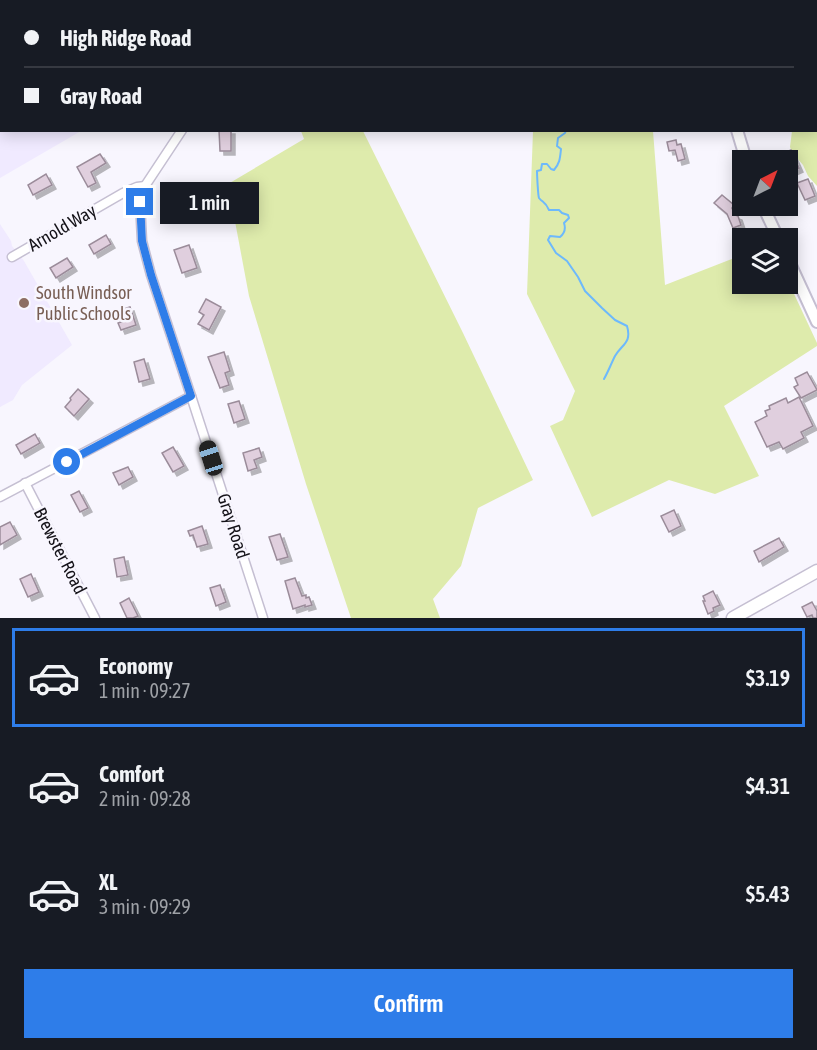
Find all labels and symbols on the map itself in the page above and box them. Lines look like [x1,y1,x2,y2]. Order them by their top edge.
north arrow [732,150,798,216]
callout: 1 min [161,181,260,223]
route end [126,188,153,215]
street label: Arnold Way [24,200,100,255]
place label: South Windsor Public Schools [36,282,132,324]
marker: South Windsor Public Schools [17,296,31,310]
car [197,438,225,478]
route start [53,448,80,475]
street label: Gray Road [213,491,254,561]
street label: Brewster Road [30,504,91,598]

